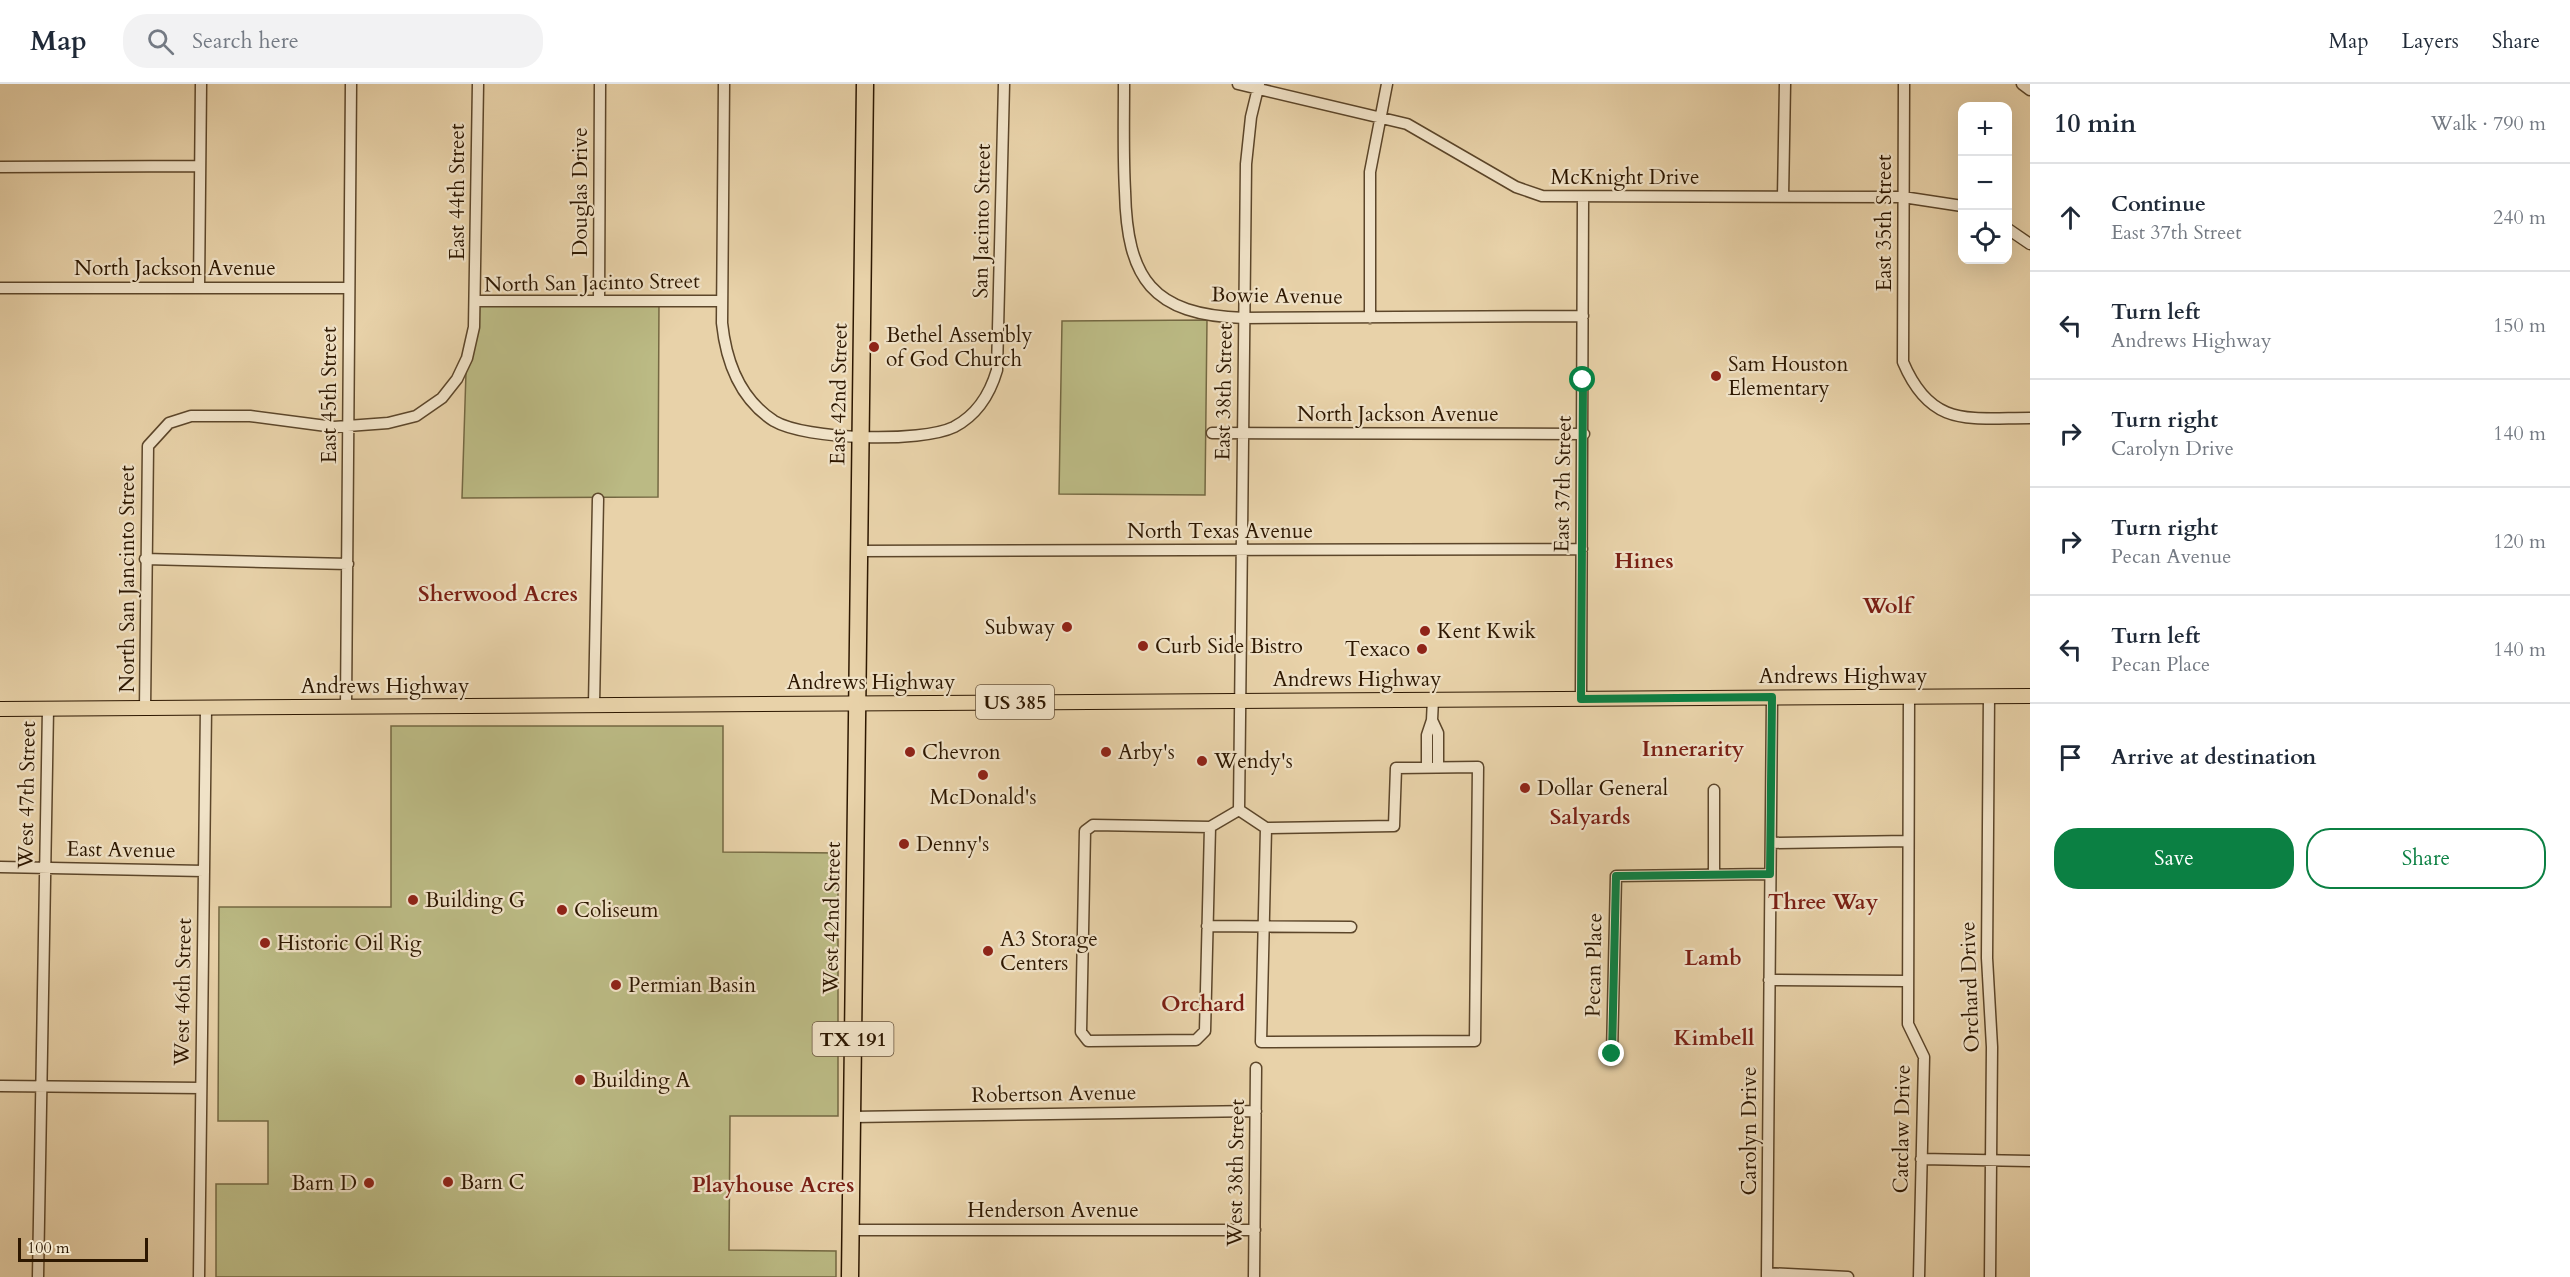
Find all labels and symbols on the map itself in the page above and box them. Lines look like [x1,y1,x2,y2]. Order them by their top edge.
street label: East 44th Street [443,123,472,261]
street label: Douglas Drive [566,127,595,257]
street label: San Jacinto Street [966,143,998,299]
street label: East 35th Street [1870,154,1899,292]
street label: McKnight Drive [1550,163,1700,192]
street label: North Jackson Avenue [74,254,276,283]
street label: North San Jacinto Street [484,267,700,299]
street label: Bowie Avenue [1211,280,1343,312]
place label: Bethel Assembly of God Church [886,321,1032,374]
street label: East 42nd Street [823,322,855,465]
street label: East 38th Street [1208,323,1240,461]
street label: East 45th Street [315,326,344,464]
marker: Bethel Assembly of God Church [867,340,881,354]
place label: Sam Houston Elementary [1728,350,1848,403]
route start [1569,366,1595,392]
marker: Sam Houston Elementary [1709,369,1723,383]
street label: North Jackson Avenue [1297,400,1499,429]
street label: East 37th Street [1547,415,1579,553]
street label: North San Jancinto Street [113,465,142,693]
street label: North Texas Avenue [1127,517,1313,546]
district label: Hines [1614,546,1674,576]
district label: Sherwood Acres [418,579,578,609]
district label: Wolf [1862,591,1915,621]
place label: Subway [985,613,1055,642]
place label: Kent Kwik [1437,617,1537,646]
marker: Subway [1060,620,1074,634]
marker: Kent Kwik [1418,624,1432,638]
place label: Curb Side Bistro [1155,632,1303,661]
place label: Texaco [1345,635,1410,664]
marker: Curb Side Bistro [1136,639,1150,653]
marker: Texaco [1415,642,1429,656]
street label: Andrews Highway [1759,662,1927,691]
street label: Andrews Highway [1273,665,1441,694]
street label: Andrews Highway [787,668,955,697]
street label: Andrews Highway [301,672,469,701]
road number: US 385 [976,685,1054,719]
street label: West 47th Street [11,720,43,870]
district label: Innerarity [1642,734,1745,764]
place label: Chevron [922,738,1001,767]
place label: Arby's [1118,738,1175,767]
marker: Chevron [903,745,917,759]
marker: Arby's [1099,745,1113,759]
place label: Wendy's [1213,747,1293,776]
marker: Wendy's [1195,754,1209,768]
marker: McDonald's [976,768,990,782]
place label: Dollar General [1537,774,1668,803]
marker: Dollar General [1518,781,1532,795]
place label: McDonald's [929,783,1037,812]
district label: Salyards [1550,802,1630,832]
place label: Denny's [916,830,989,859]
street label: East Avenue [66,835,176,865]
marker: Denny's [897,837,911,851]
street label: West 42nd Street [816,841,848,996]
place label: Building G [425,886,525,915]
district label: Three Way [1768,887,1879,917]
marker: Building G [406,893,420,907]
place label: Coliseum [574,896,659,925]
marker: Coliseum [555,903,569,917]
street label: Pecan Place [1579,913,1609,1017]
street label: West 46th Street [167,917,199,1067]
street label: Orchard Drive [1953,921,1987,1053]
place label: A3 Storage Centers [1000,925,1098,978]
place label: Historic Oil Rig [277,929,422,958]
marker: Historic Oil Rig [258,936,272,950]
district label: Lamb [1684,943,1742,973]
marker: A3 Storage Centers [981,944,995,958]
place label: Permian Basin [628,971,756,1000]
marker: Permian Basin [609,978,623,992]
district label: Orchard [1161,989,1245,1019]
road number: TX 191 [812,1022,894,1056]
district label: Kimbell [1674,1023,1755,1053]
route end [1598,1040,1624,1066]
street label: Catclaw Drive [1886,1064,1918,1194]
place label: Building A [592,1066,690,1095]
street label: Carolyn Drive [1735,1067,1764,1195]
marker: Building A [573,1073,587,1087]
street label: Robertson Avenue [971,1078,1137,1110]
street label: West 38th Street [1220,1098,1252,1248]
place label: Barn C [460,1168,525,1197]
place label: Barn D [291,1169,357,1198]
district label: Playhouse Acres [692,1170,854,1200]
marker: Barn C [441,1175,455,1189]
marker: Barn D [362,1176,376,1190]
street label: Henderson Avenue [967,1196,1139,1225]
scale bar [18,1235,148,1262]

